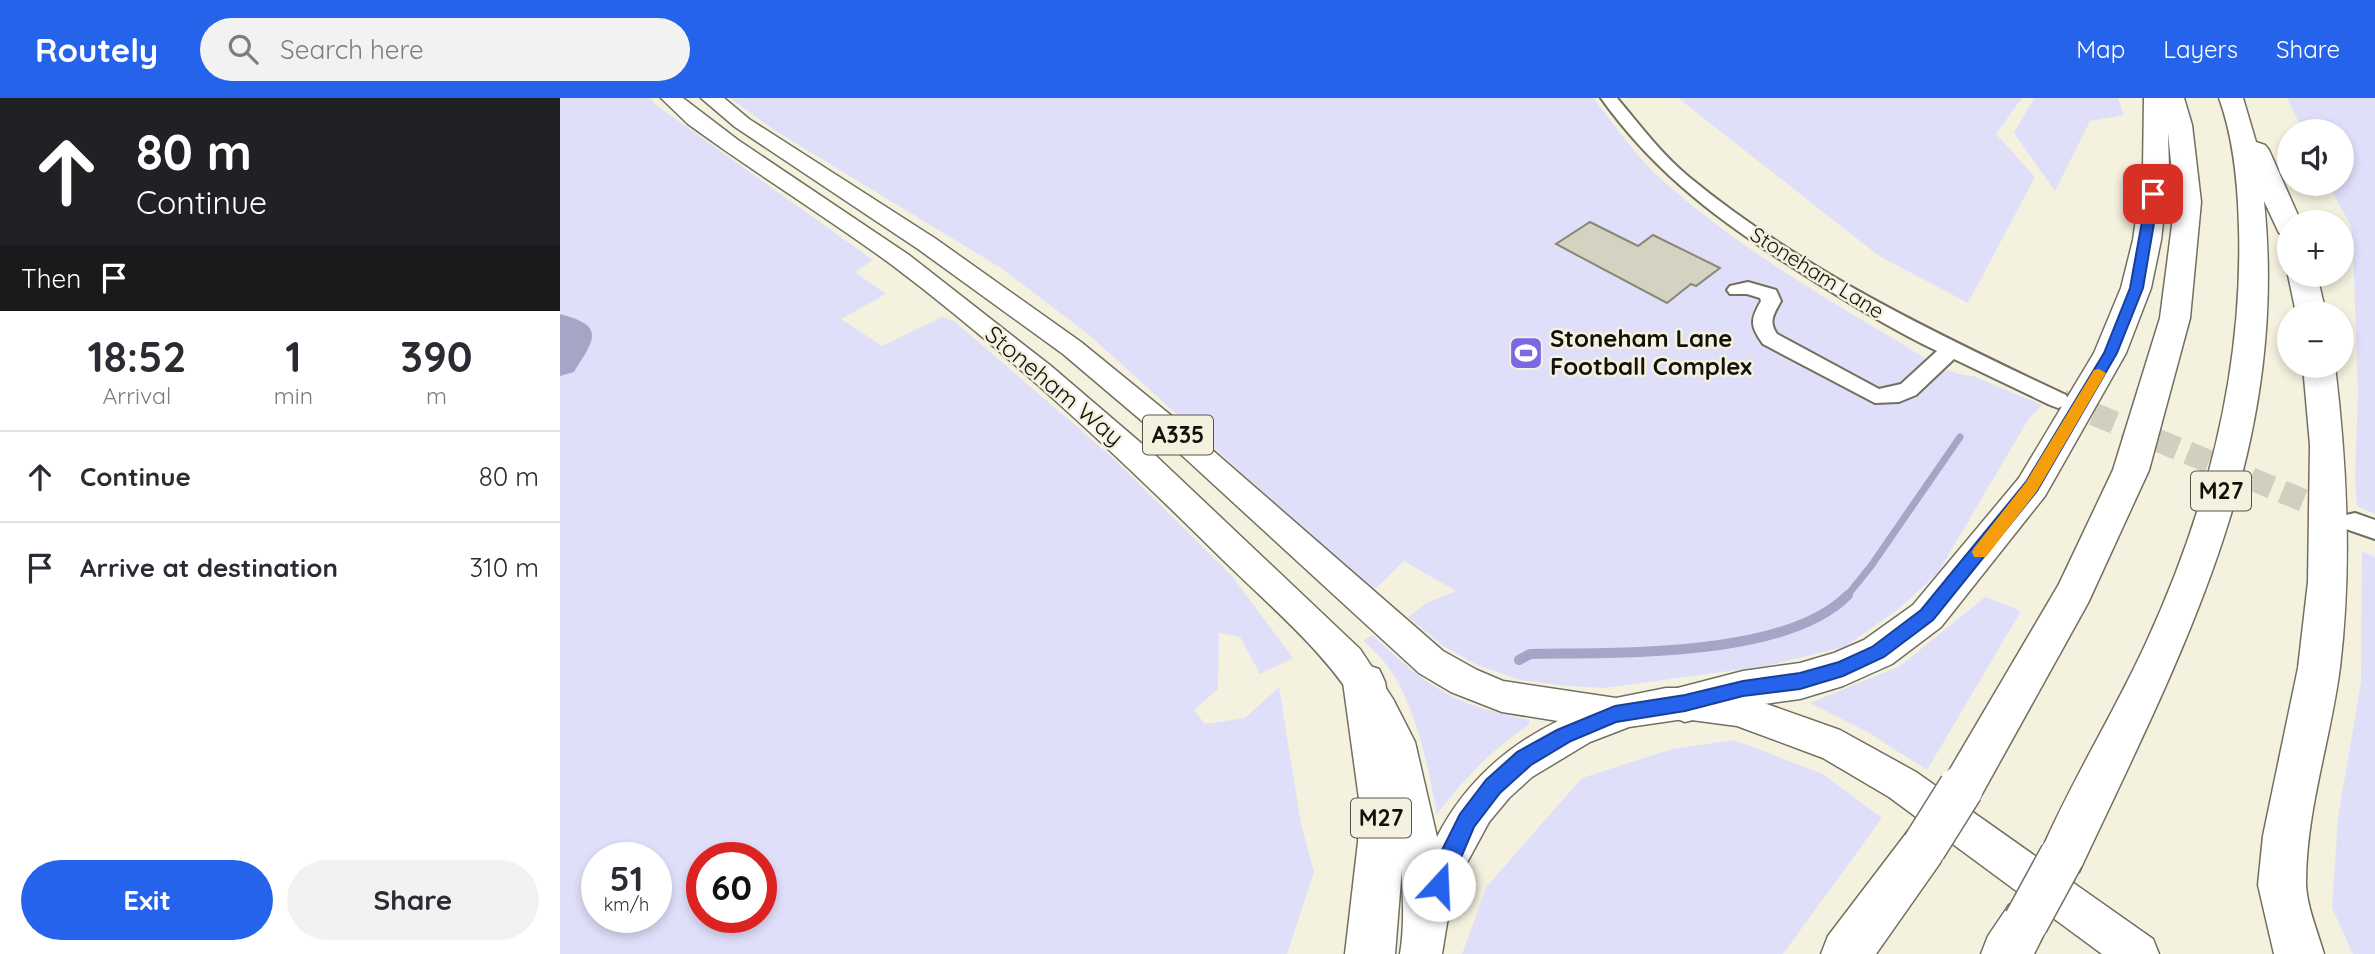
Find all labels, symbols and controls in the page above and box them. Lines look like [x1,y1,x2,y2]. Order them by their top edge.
search box [200,18,690,81]
text: Routely [35,29,158,70]
icon: search [224,30,262,68]
text: Search here [280,33,424,66]
text: Map [2076,34,2125,64]
text: Layers [2163,34,2238,64]
text: Share [2276,34,2340,64]
map controls [2277,119,2354,378]
button: sound [2277,119,2354,196]
text: 80 m [136,121,252,182]
icon: ahead [21,126,112,217]
pin [2123,164,2183,224]
icon: arrive [2134,175,2172,213]
text: Continue [136,182,267,222]
button: + [2277,210,2354,287]
street label: Stoneham Lane [1746,221,1889,324]
icon: arrive [95,259,133,297]
text: Then [21,262,81,295]
button: − [2277,301,2354,378]
street label: Stoneham Way [979,319,1130,452]
place label: Stoneham Lane Football Complex [1550,323,1752,381]
text: 18:52 [87,330,186,383]
text: 1 [285,330,302,383]
text: 390 [400,330,473,383]
sports icon: Stoneham Lane Football Complex [1507,334,1545,372]
text: Arrival [102,381,171,410]
text: min [274,381,313,410]
text: m [426,381,447,410]
road number: A335 [1143,416,1213,454]
icon: ahead [21,458,59,496]
text: Continue [80,460,191,493]
text: 80 m [479,460,539,493]
road number: M27 [2191,472,2251,510]
icon: arrive [21,549,59,587]
text: Arrive at destination [80,551,338,584]
text: 310 m [469,551,539,584]
road number: M27 [1351,798,1411,838]
speed limit sign: 60 [686,842,777,933]
position arrow [1402,848,1476,922]
text: 51 [610,856,643,900]
button: Exit [21,860,273,940]
button: Share [287,860,539,940]
text: km/h [604,893,649,916]

